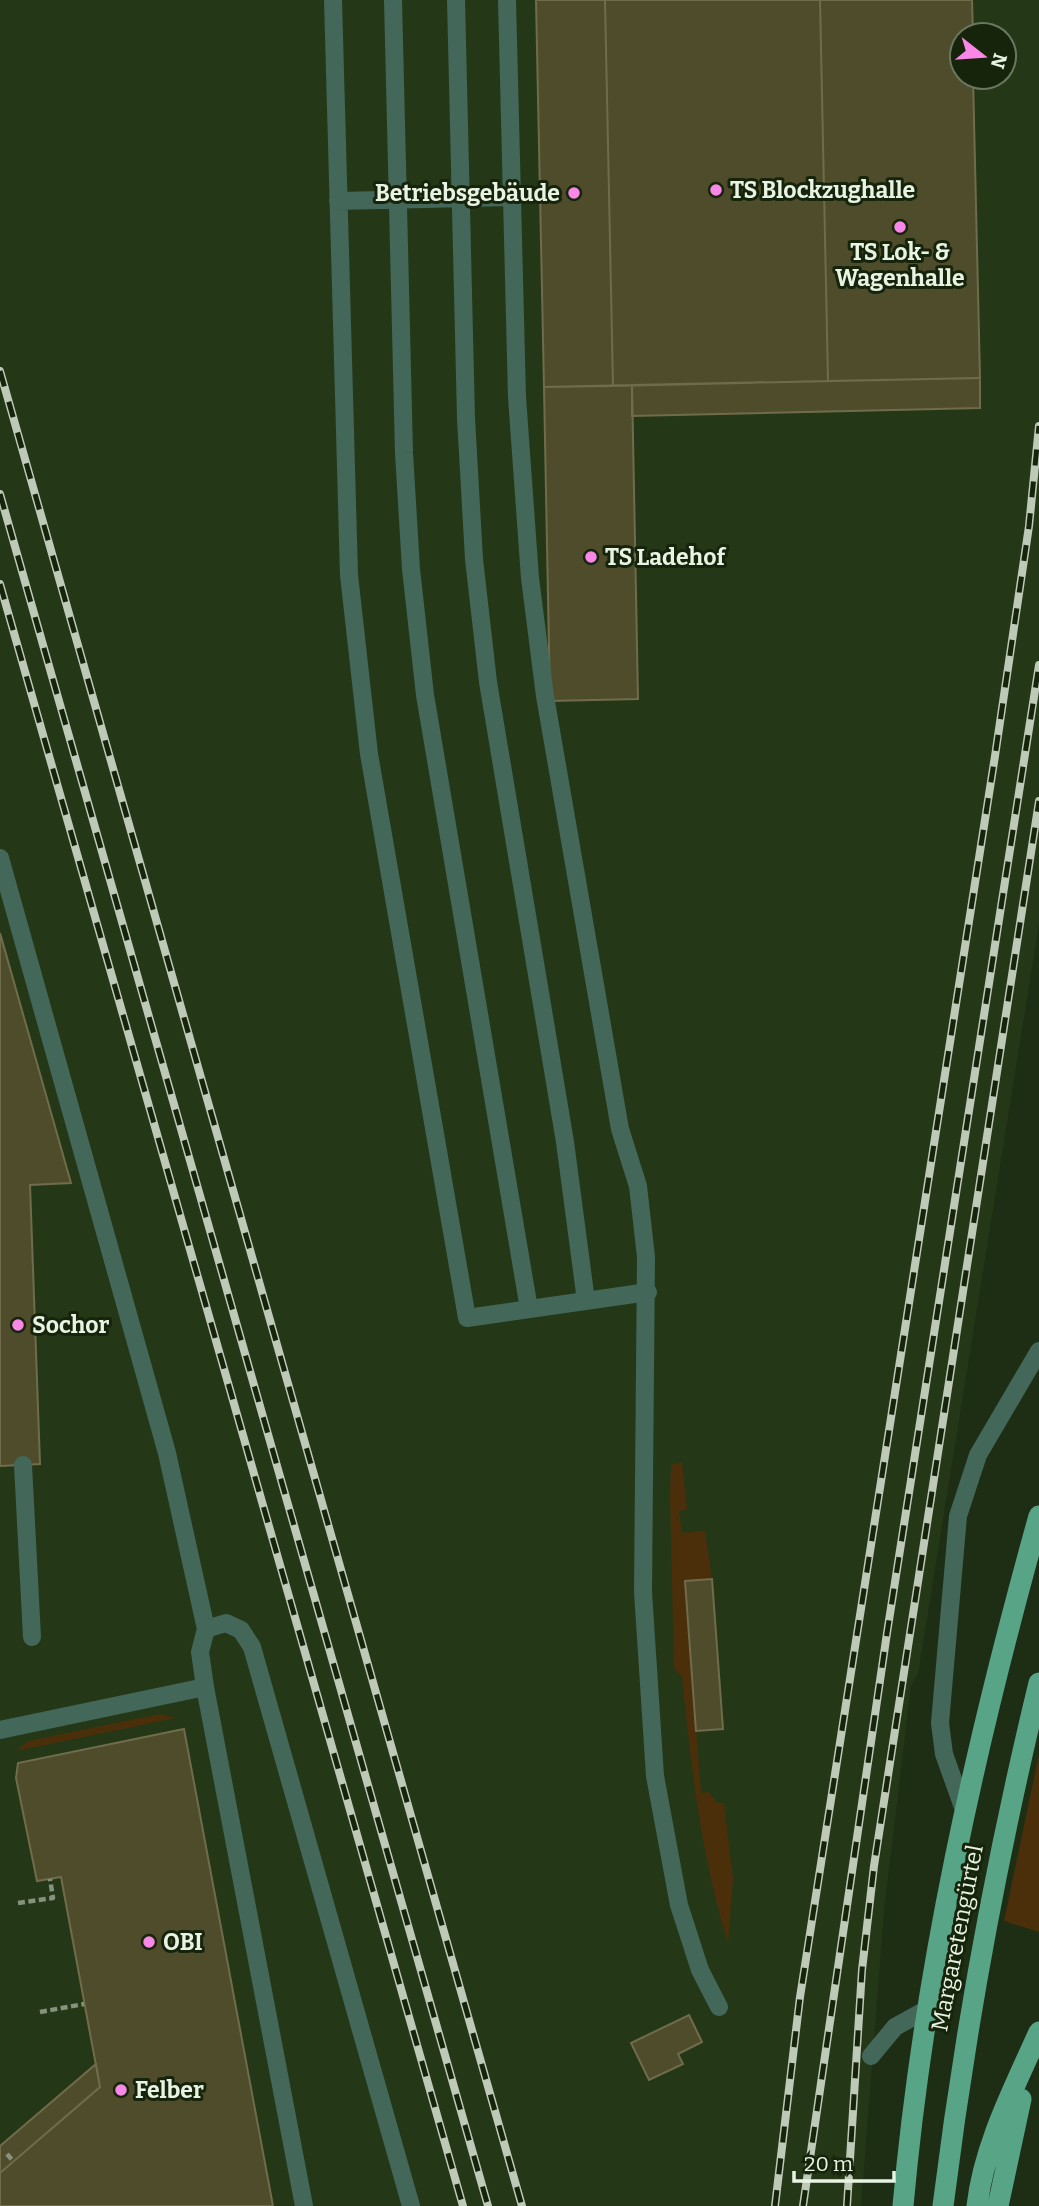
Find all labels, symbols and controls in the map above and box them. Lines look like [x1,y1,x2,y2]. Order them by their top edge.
north arrow [948,21,1018,91]
text: N [986,50,1012,72]
place label: TS Blockzughalle [730,176,915,204]
place label: Betriebsgebäude [375,179,560,207]
marker: TS Blockzughalle [708,182,724,198]
marker: Betriebsgebäude [566,185,582,201]
marker: TS Lok- & Wagenhalle [892,219,908,235]
place label: TS Lok- & Wagenhalle [835,238,965,292]
place label: TS Ladehof [605,543,726,571]
marker: TS Ladehof [583,549,599,565]
place label: Sochor [32,1311,109,1339]
marker: Sochor [10,1317,26,1333]
street label: Margaretengürtel [925,1842,989,2034]
place label: OBI [163,1928,203,1956]
marker: OBI [141,1934,157,1950]
place label: Felber [135,2076,204,2104]
marker: Felber [113,2082,129,2098]
scale bar [794,2140,894,2184]
text: 20 m [804,2151,853,2177]

